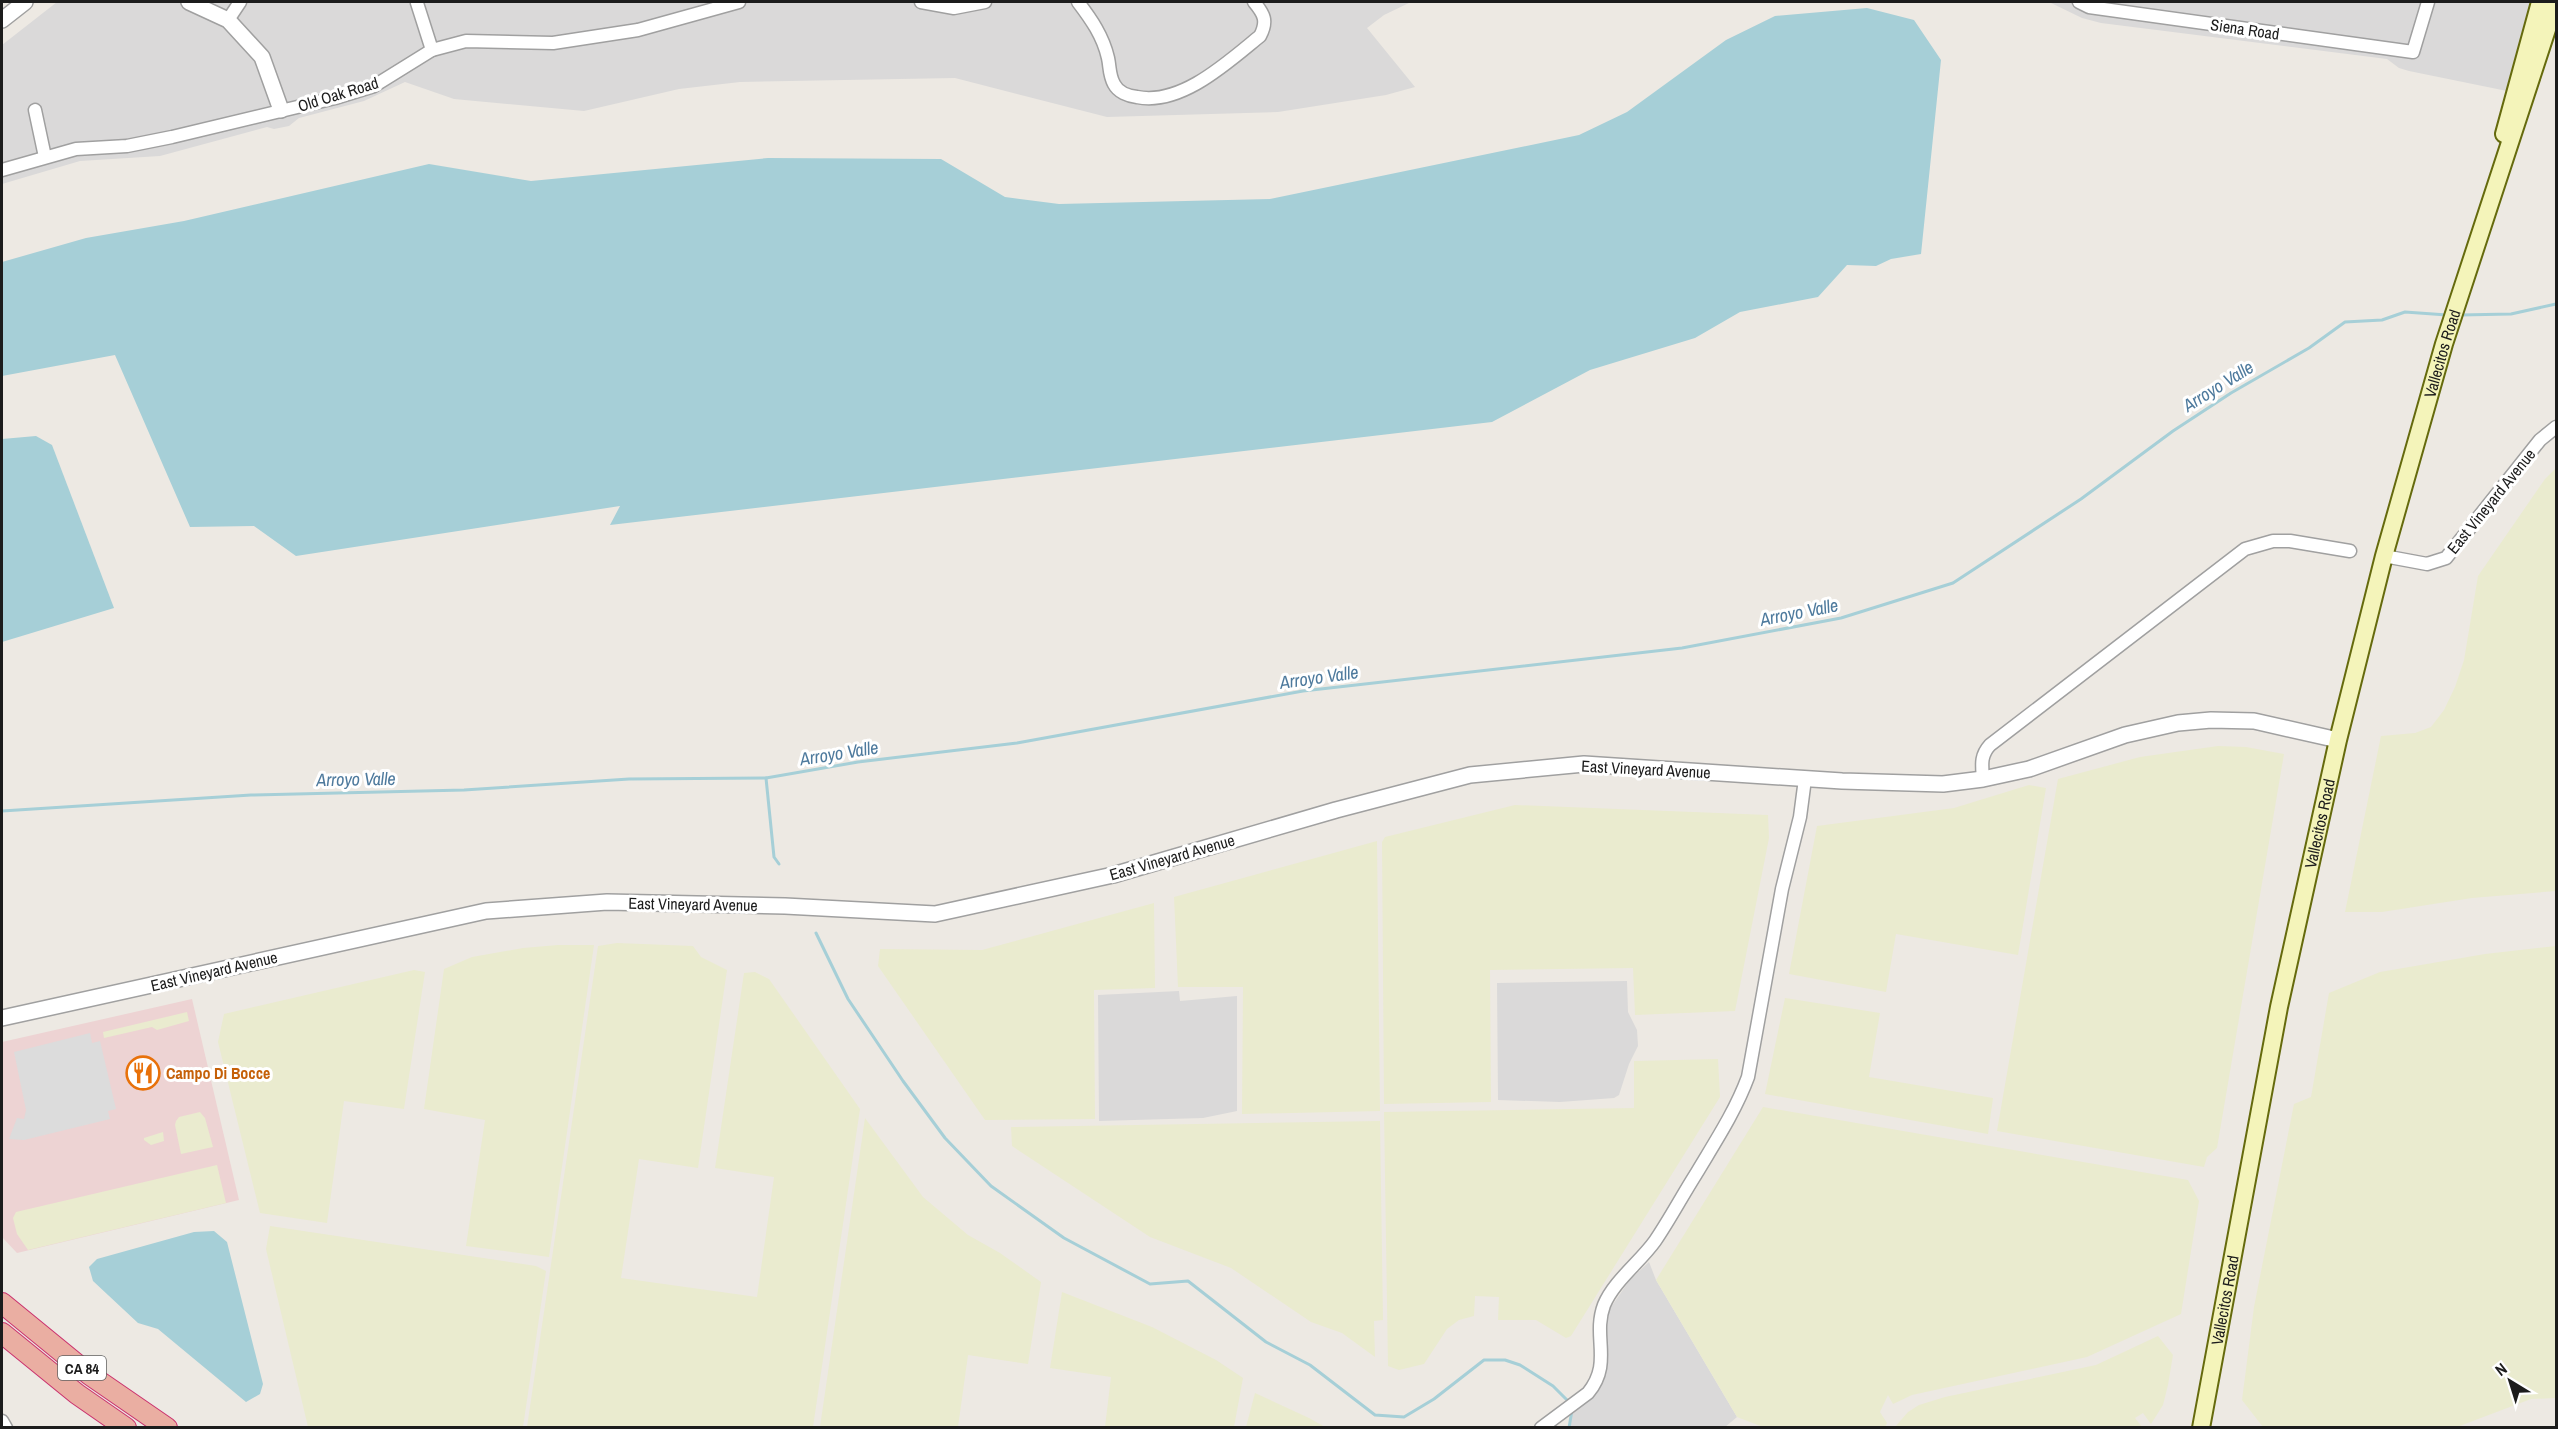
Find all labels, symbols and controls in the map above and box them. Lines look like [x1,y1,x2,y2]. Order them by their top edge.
street label: Siena Road [2209,13,2281,45]
street label: Old Oak Road [295,71,381,117]
street label: Vallecitos Road [2418,306,2466,400]
water label: Arroyo Valle [2177,354,2258,418]
street label: East Vineyard Avenue [2442,444,2540,558]
water label: Arroyo Valle [1757,592,1840,632]
water label: Arroyo Valle [1277,659,1360,695]
water label: Arroyo Valle [797,734,880,772]
street label: East Vineyard Avenue [1581,755,1711,783]
water label: Arroyo Valle [315,766,396,792]
street label: Vallecitos Road [2299,777,2340,870]
street label: East Vineyard Avenue [1107,829,1237,885]
street label: East Vineyard Avenue [628,892,758,916]
street label: East Vineyard Avenue [148,946,280,996]
restaurant icon: Campo Di Bocce [125,1055,161,1091]
place label: Campo Di Bocce [166,1062,270,1084]
street label: Vallecitos Road [2206,1253,2244,1347]
north arrow [2480,1351,2540,1411]
road number: CA 84 [58,1356,106,1380]
text: N [2490,1358,2511,1381]

